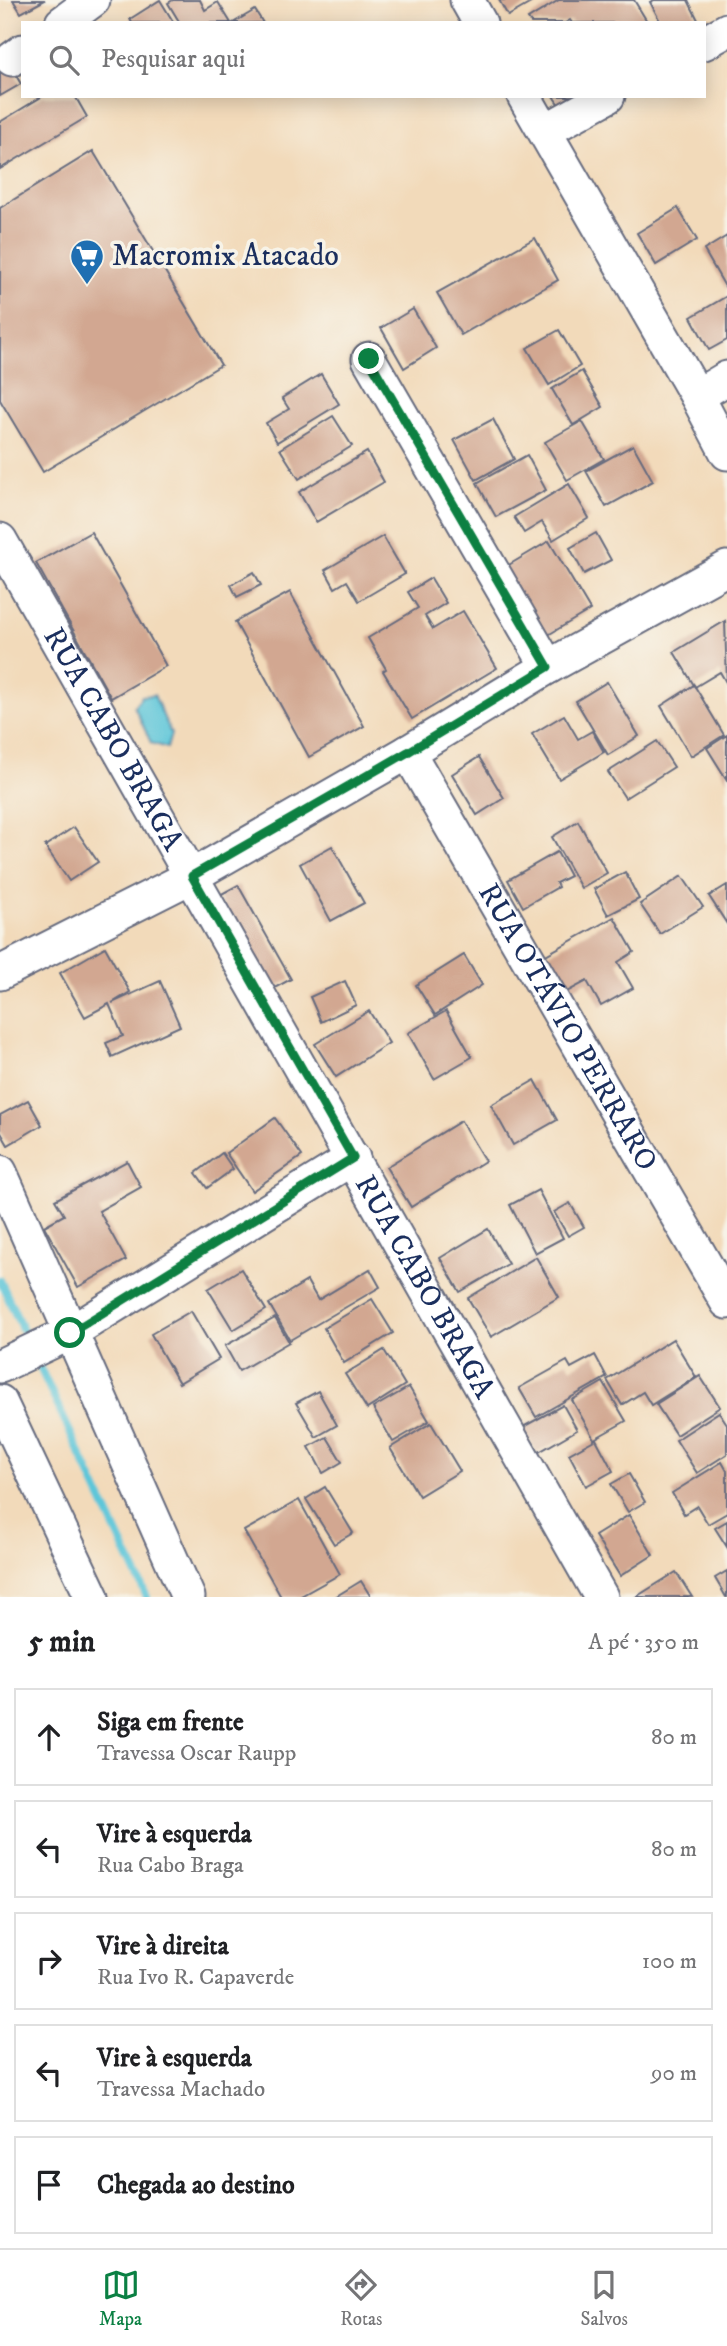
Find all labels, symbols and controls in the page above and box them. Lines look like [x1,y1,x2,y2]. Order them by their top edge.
search box [21,21,706,98]
icon: search [45,41,83,79]
text: Pesquisar aqui [101,43,245,76]
supermarket icon: Macromix Atacado [68,237,106,286]
place label: Macromix Atacado [112,238,339,275]
route end [353,343,384,374]
street label: RUA CABO BRAGA [35,621,192,858]
street label: RUA OTÁVIO PERRARO [470,877,665,1178]
street label: RUA CABO BRAGA [346,1169,503,1406]
route start [54,1317,85,1348]
text: 5 min [28,1624,95,1661]
text: A pé · 350 m [588,1628,699,1657]
text: Siga em frente [97,1706,244,1739]
icon: ahead [30,1718,68,1756]
text: 80 m [651,1723,697,1752]
text: Travessa Oscar Raupp [97,1739,296,1768]
text: Vire à esquerda [97,1818,252,1851]
icon: left [30,1830,68,1868]
text: 80 m [651,1835,697,1864]
text: Rua Cabo Braga [97,1851,244,1880]
text: Vire à direita [97,1930,229,1963]
icon: right [30,1942,68,1980]
text: 100 m [642,1947,697,1976]
text: Rua Ivo R. Capaverde [97,1963,294,1992]
text: Vire à esquerda [97,2042,252,2075]
icon: left [30,2054,68,2092]
text: 90 m [651,2059,697,2088]
text: Travessa Machado [97,2075,265,2104]
icon: arrive [30,2166,68,2204]
text: Chegada ao destino [97,2169,295,2202]
tab: Mapa [99,2266,142,2331]
tab: Rotas [340,2266,382,2331]
tab: Salvos [581,2266,628,2331]

